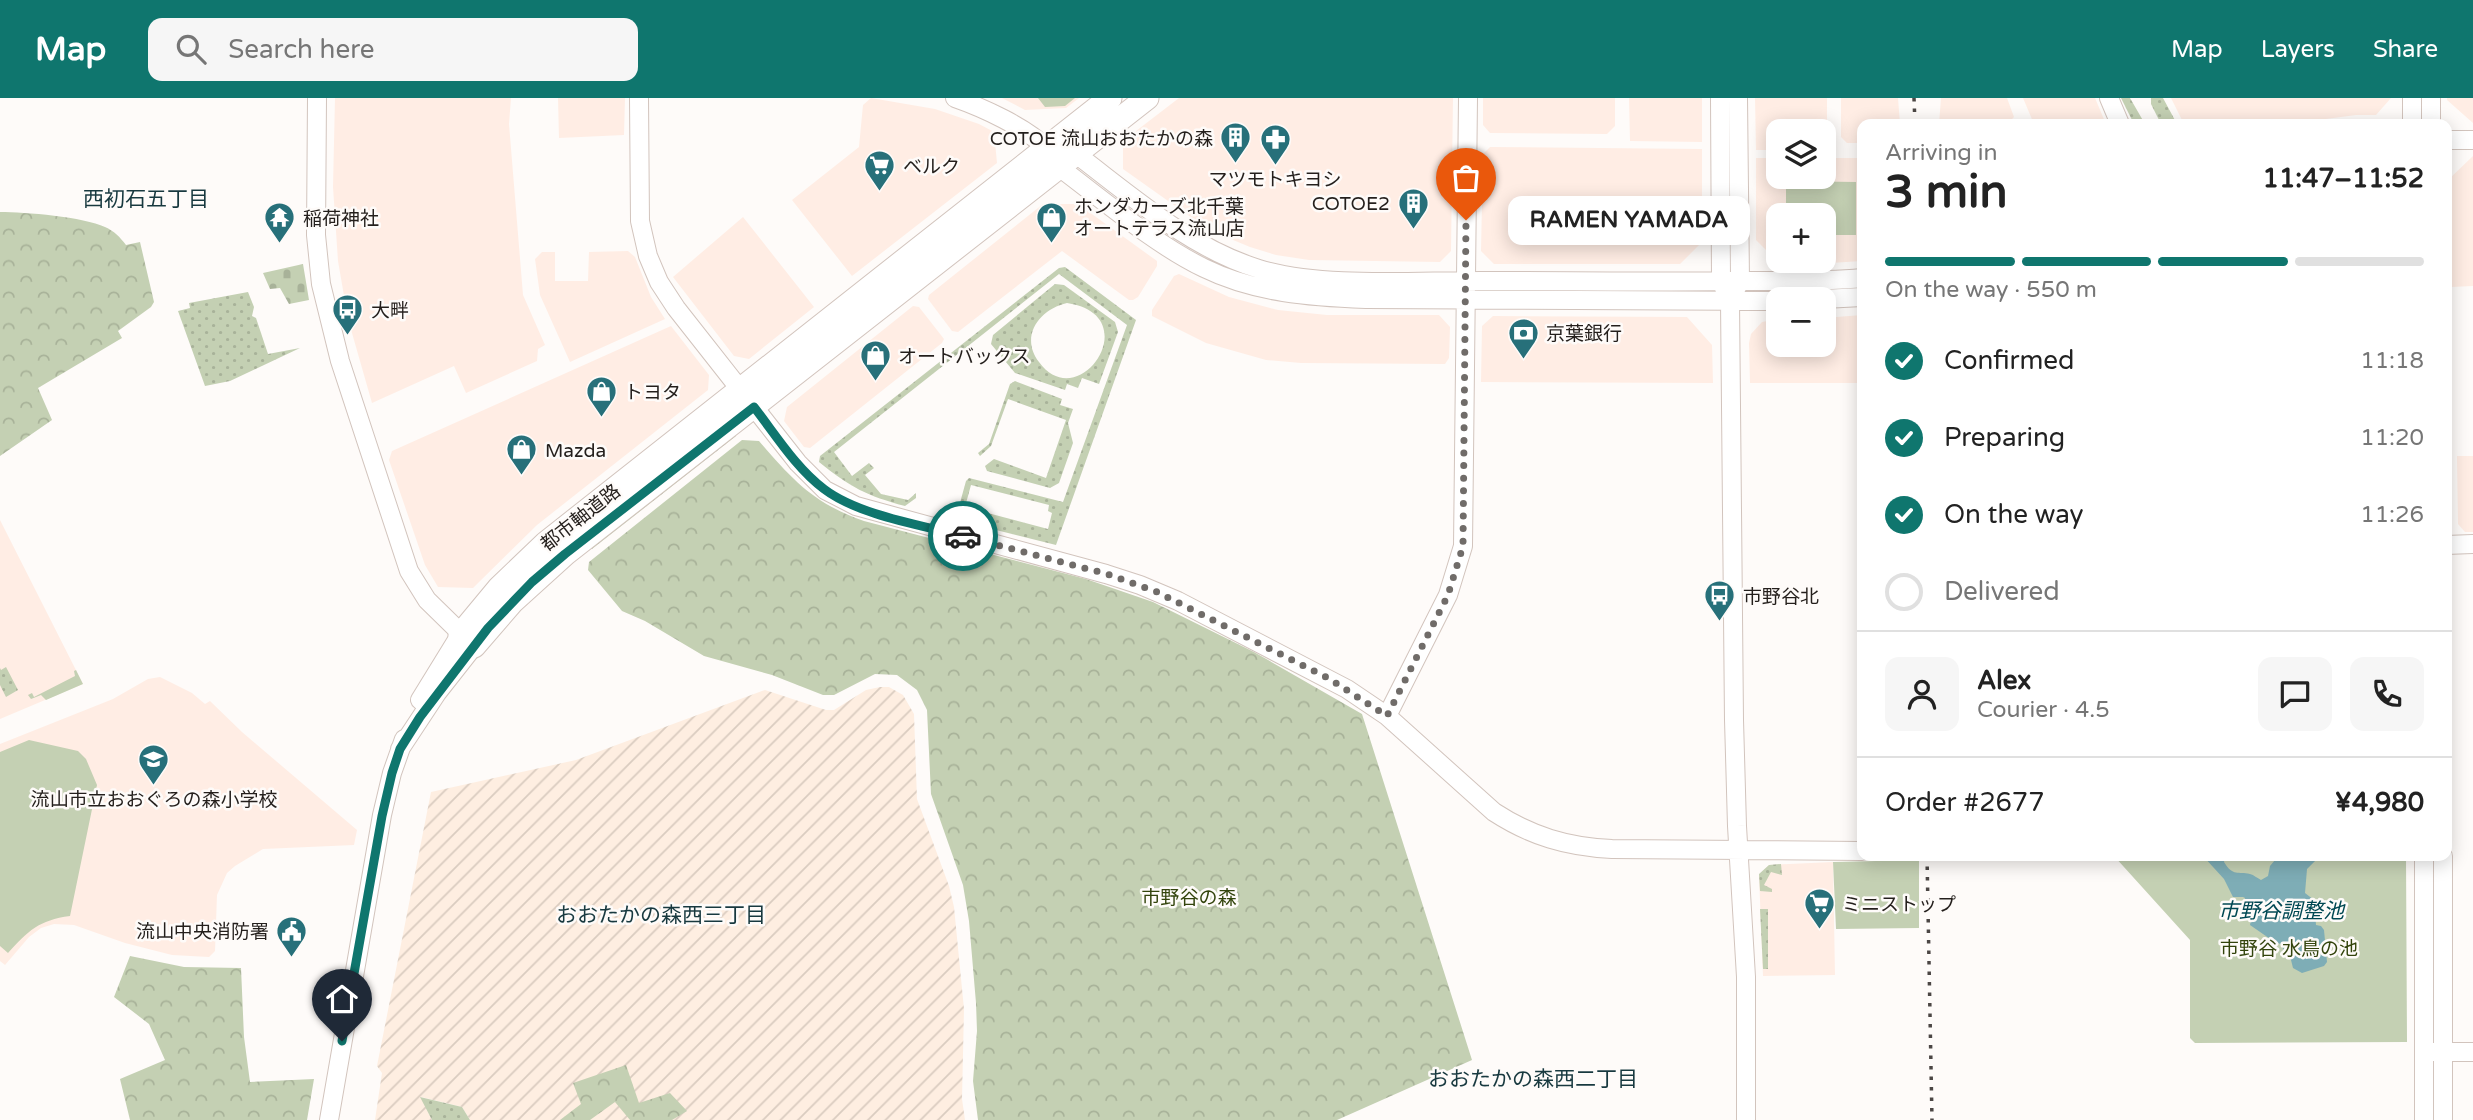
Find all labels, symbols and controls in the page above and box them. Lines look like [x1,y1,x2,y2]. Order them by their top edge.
search box [148,18,638,81]
text: Map [35,30,106,69]
icon: search [172,30,210,68]
text: Search here [228,34,374,65]
text: Map [2171,35,2223,64]
text: Layers [2261,35,2335,64]
text: Share [2373,35,2438,64]
map controls [1766,119,1836,357]
button: layers [1766,119,1836,189]
building icon: COTOE 流山おおたかの森 [1219,121,1253,165]
pharmacy icon: マツモトキヨシ [1258,123,1292,167]
place label: COTOE 流山おおたかの森 [990,128,1213,150]
text: Arriving in [1885,139,1998,167]
pin [1436,148,1496,220]
supermarket icon: ベルク [863,149,897,193]
place label: ベルク [903,156,960,178]
icon: bag [1447,159,1485,197]
text: 11:47–11:52 [2263,163,2424,194]
text: 3 min [1885,165,2008,220]
place label: マツモトキヨシ [1208,169,1342,191]
building icon: COTOE2 [1396,186,1430,230]
district label: 西初石五丁目 [83,187,209,212]
place label: COTOE2 [1312,193,1390,215]
callout: RAMEN YAMADA [1508,195,1750,244]
place label: ホンダカーズ北千葉 オートテラス流山店 [1074,196,1245,240]
shop icon: ホンダカーズ北千葉 オートテラス流山店 [1034,200,1068,244]
temple icon: 稲荷神社 [263,201,297,245]
button: + [1766,203,1836,273]
text: RAMEN YAMADA [1530,206,1728,234]
place label: 稲荷神社 [303,208,379,230]
text: On the way · 550 m [1885,276,2097,304]
button: − [1766,287,1836,357]
bus stop icon: 大畔 [331,293,365,337]
place label: 大畔 [371,300,409,322]
bank icon: 京葉銀行 [1506,316,1540,360]
place label: 京葉銀行 [1546,323,1622,345]
shop icon: オートバックス [858,339,892,383]
icon: check [1885,342,1923,380]
text: Confirmed [1944,345,2074,376]
place label: オートバックス [898,346,1030,368]
text: 11:18 [2360,347,2424,375]
shop icon: トヨタ [584,375,618,419]
place label: トヨタ [624,382,681,404]
icon: check [1885,419,1923,457]
text: Preparing [1944,422,2065,453]
text: 11:20 [2360,424,2424,452]
shop icon: Mazda [505,433,539,477]
place label: Mazda [545,440,606,462]
street label: 都市軸道路 [536,480,625,556]
icon: check [1885,496,1923,534]
text: On the way [1944,499,2084,530]
courier [928,501,998,571]
text: 11:26 [2360,501,2424,529]
icon: car [944,517,982,555]
text: Delivered [1944,576,2060,607]
bus stop icon: 市野谷北 [1703,579,1737,623]
place label: 市野谷北 [1743,586,1819,608]
button: person [1885,657,1959,731]
button: chat [2258,657,2332,731]
button: phone [2350,657,2424,731]
text: Alex [1977,665,2031,696]
text: Courier · 4.5 [1977,696,2110,724]
school or university icon: 流山市立おおぐろの森小学校 [137,743,171,787]
text: Order #2677 [1885,787,2045,818]
text: ¥4,980 [2335,787,2424,818]
place label: 流山市立おおぐろの森小学校 [30,789,278,811]
park label: 市野谷の森 [1141,887,1237,909]
supermarket icon: ミニストップ [1802,887,1836,931]
place label: ミニストップ [1842,894,1956,916]
water label: 市野谷調整池 [2218,899,2346,924]
district label: おおたかの森西三丁目 [556,903,766,928]
public building icon: 流山中央消防署 [275,914,309,958]
place label: 流山中央消防署 [136,921,269,943]
park label: 市野谷 水鳥の池 [2220,938,2358,960]
pin [312,969,372,1041]
icon: home [323,980,361,1018]
district label: おおたかの森西二丁目 [1428,1067,1638,1092]

